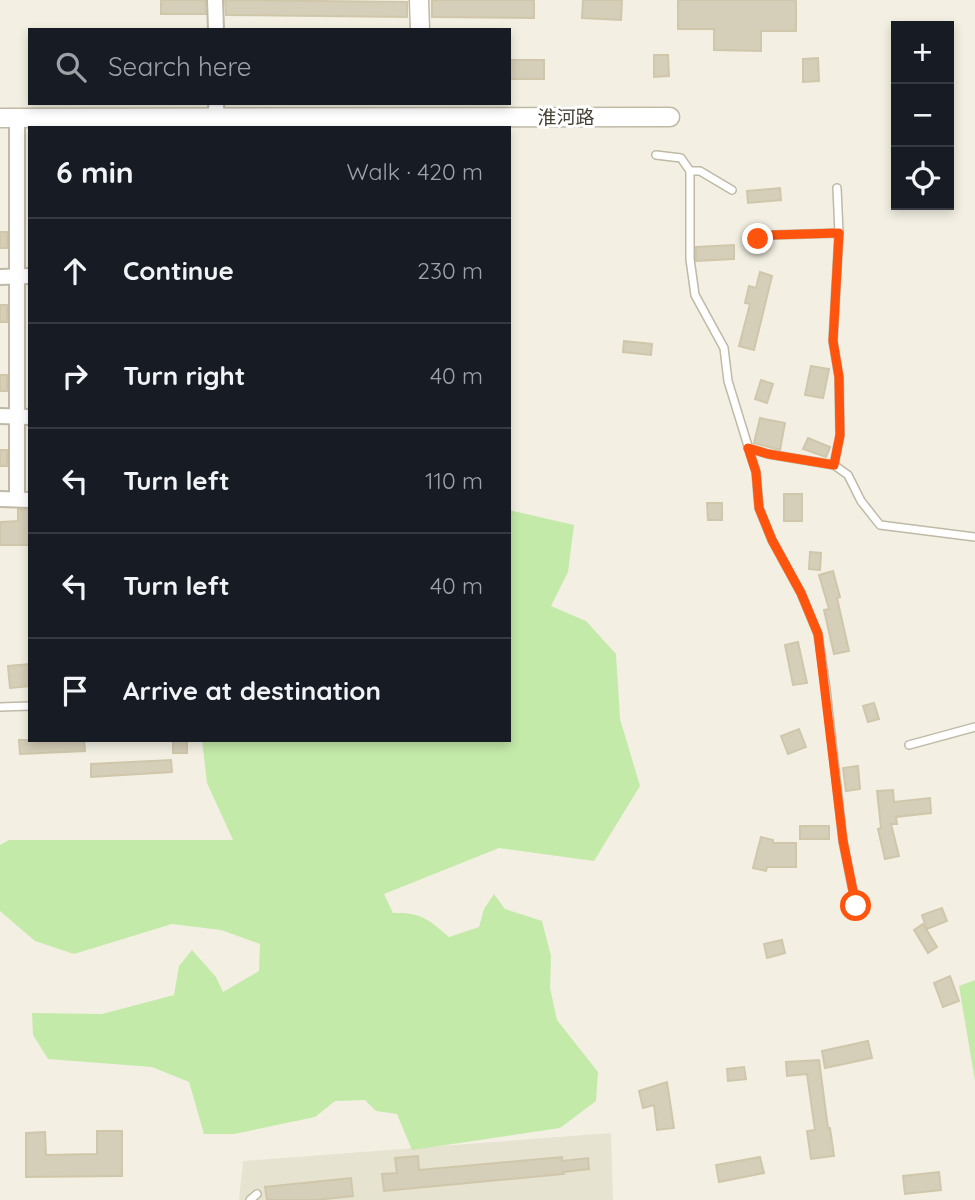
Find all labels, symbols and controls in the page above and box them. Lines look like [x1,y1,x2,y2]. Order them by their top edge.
map controls [891,21,954,210]
button: + [891,21,954,84]
search box [28,28,511,105]
icon: search [52,48,90,86]
text: Search here [108,50,252,83]
button: − [891,84,954,147]
street label: 淮河路 [537,105,595,129]
button: locate [891,147,954,210]
text: 6 min [56,153,134,191]
text: Walk · 420 m [347,157,483,186]
route end [742,223,773,254]
icon: ahead [56,252,94,290]
text: Continue [123,254,234,287]
text: 230 m [417,256,483,285]
icon: right [56,357,94,395]
text: Turn right [123,359,245,392]
text: 40 m [430,361,483,390]
icon: left [56,462,94,500]
text: Turn left [123,464,230,497]
text: 110 m [425,466,483,495]
icon: left [56,567,94,605]
text: Turn left [123,569,230,602]
text: 40 m [430,571,483,600]
icon: arrive [56,672,94,710]
text: Arrive at destination [123,674,381,707]
route start [840,890,871,921]

